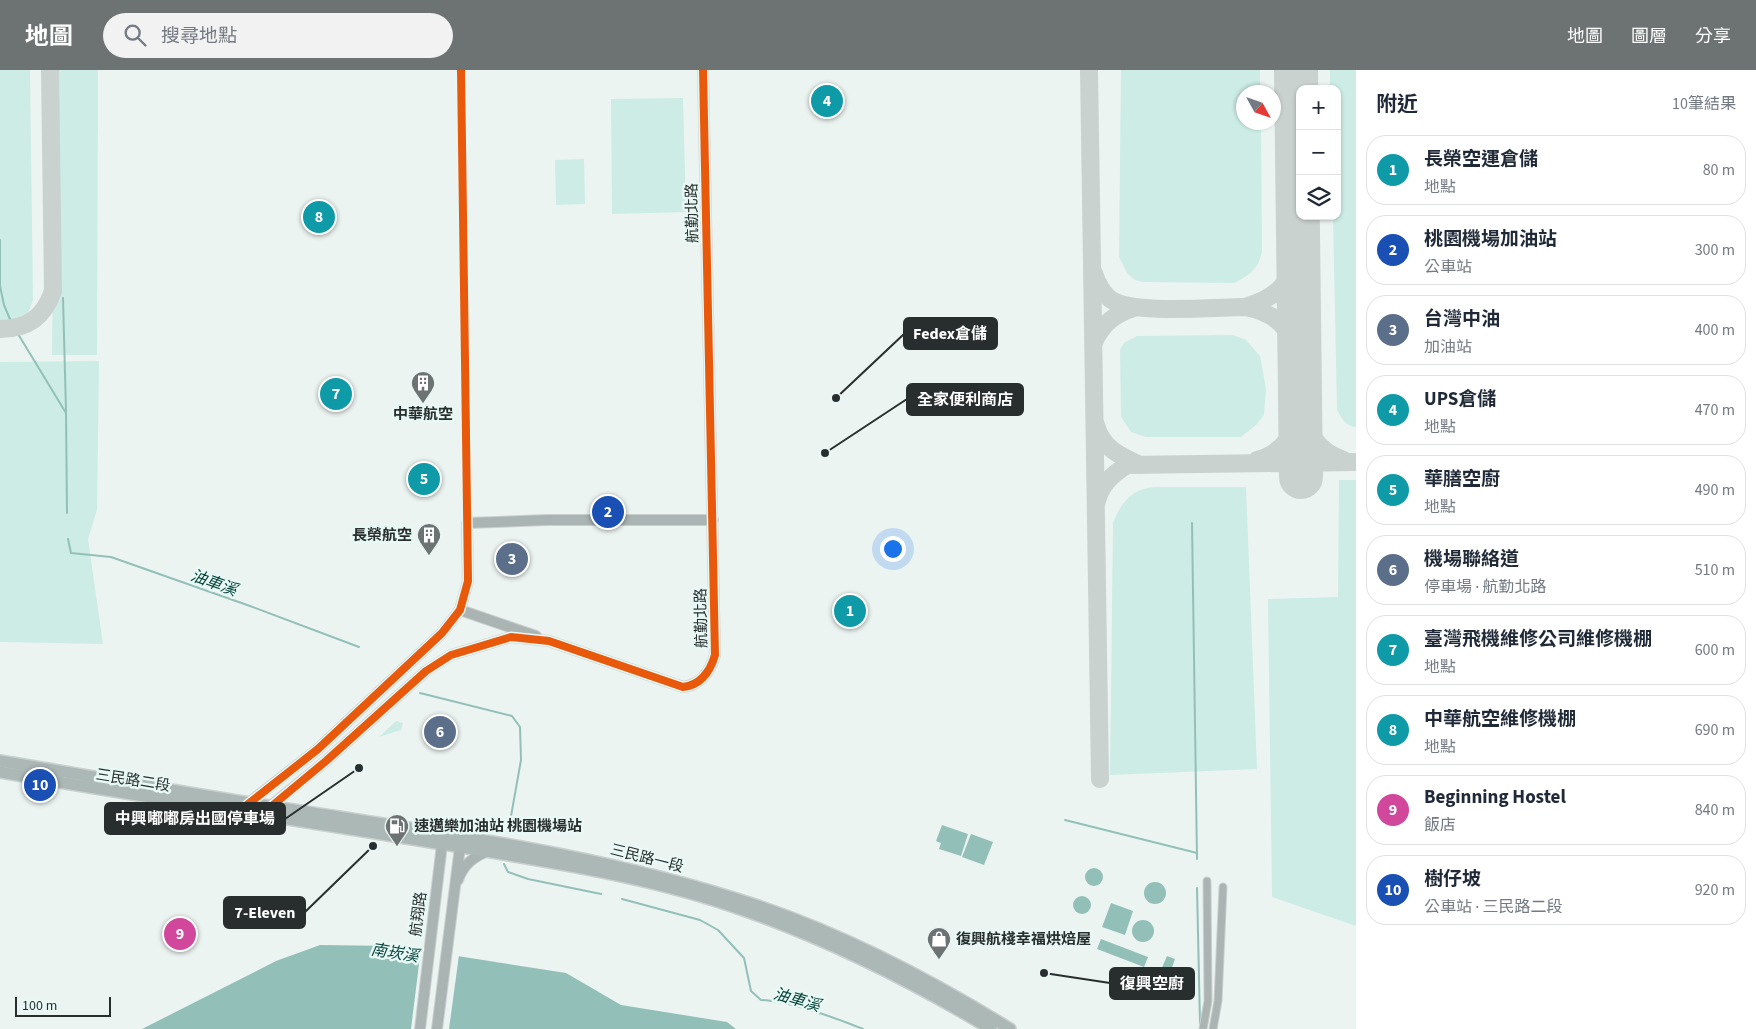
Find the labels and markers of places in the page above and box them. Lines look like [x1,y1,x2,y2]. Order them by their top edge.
pin: 4 [811,82,843,120]
pin: 8 [303,198,335,236]
callout: Fedex倉儲 [904,318,997,349]
building icon: 中華航空 [410,370,436,404]
pin: 7 [320,375,352,413]
callout: 全家便利商店 [907,384,1023,415]
place label: 中華航空 [393,404,453,425]
pin: 5 [408,460,440,498]
pin: 2 [592,493,624,531]
building icon: 長榮航空 [416,522,442,556]
place label: 長榮航空 [352,525,412,546]
pin: 3 [496,540,528,578]
pin: 1 [834,592,866,630]
pin: 6 [424,713,456,751]
pin: 10 [24,766,56,804]
callout: 中興嘟嘟房出國停車場 [105,803,285,834]
fuel station icon: 速邁樂加油站 桃園機場站 [384,813,410,847]
place label: 速邁樂加油站 桃園機場站 [414,816,582,837]
callout: 7-Eleven [224,897,305,928]
pin: 9 [164,915,196,953]
shop icon: 復興航棧幸福烘焙屋 [926,926,952,960]
place label: 復興航棧幸福烘焙屋 [956,929,1091,950]
callout: 復興空廚 [1110,968,1194,999]

